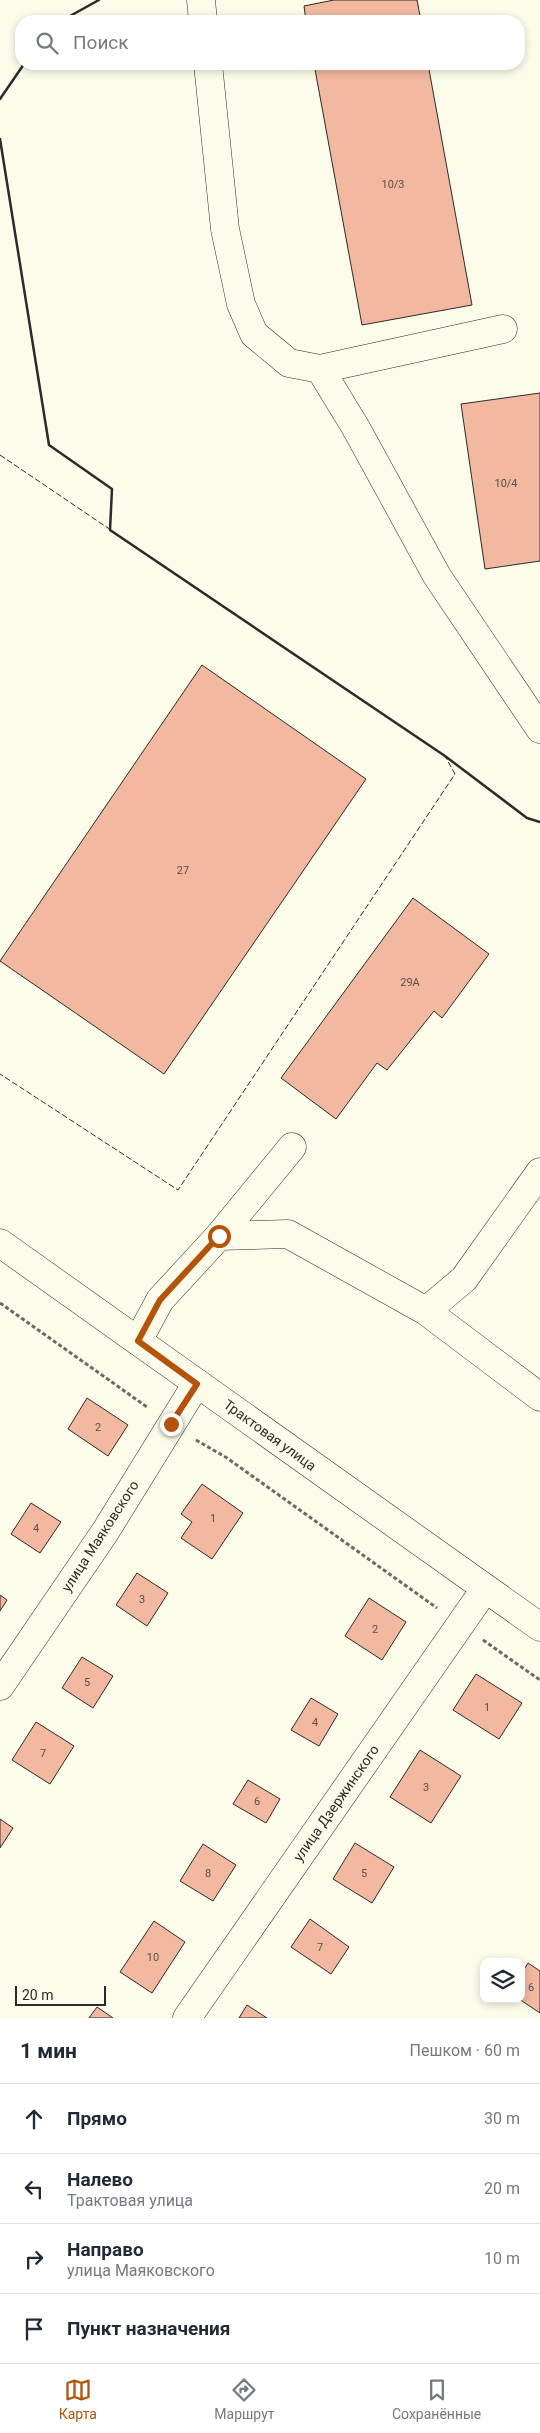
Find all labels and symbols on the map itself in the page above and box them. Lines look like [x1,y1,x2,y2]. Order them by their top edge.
house number: 10/3 [381,178,405,191]
house number: 10/4 [494,477,518,490]
house number: 27 [177,864,189,877]
house number: 29А [400,976,421,989]
route start [208,1225,231,1248]
street label: Трактовая улица [221,1396,319,1474]
route end [160,1413,183,1436]
house number: 2 [95,1421,101,1434]
street label: улица Маяковского [58,1477,142,1595]
house number: 1 [210,1512,216,1525]
house number: 4 [33,1522,39,1535]
house number: 3 [139,1593,145,1606]
house number: 2 [372,1623,378,1636]
house number: 5 [84,1676,90,1689]
house number: 1 [484,1701,490,1714]
house number: 4 [312,1716,318,1729]
street label: улица Дзержинского [290,1742,382,1864]
house number: 7 [40,1747,46,1760]
house number: 3 [423,1781,429,1794]
house number: 6 [254,1795,260,1808]
house number: 8 [205,1867,211,1880]
house number: 5 [361,1867,367,1880]
house number: 7 [317,1941,323,1954]
house number: 10 [147,1951,159,1964]
house number: 6 [528,1981,534,1994]
scale bar [15,1983,106,2006]

